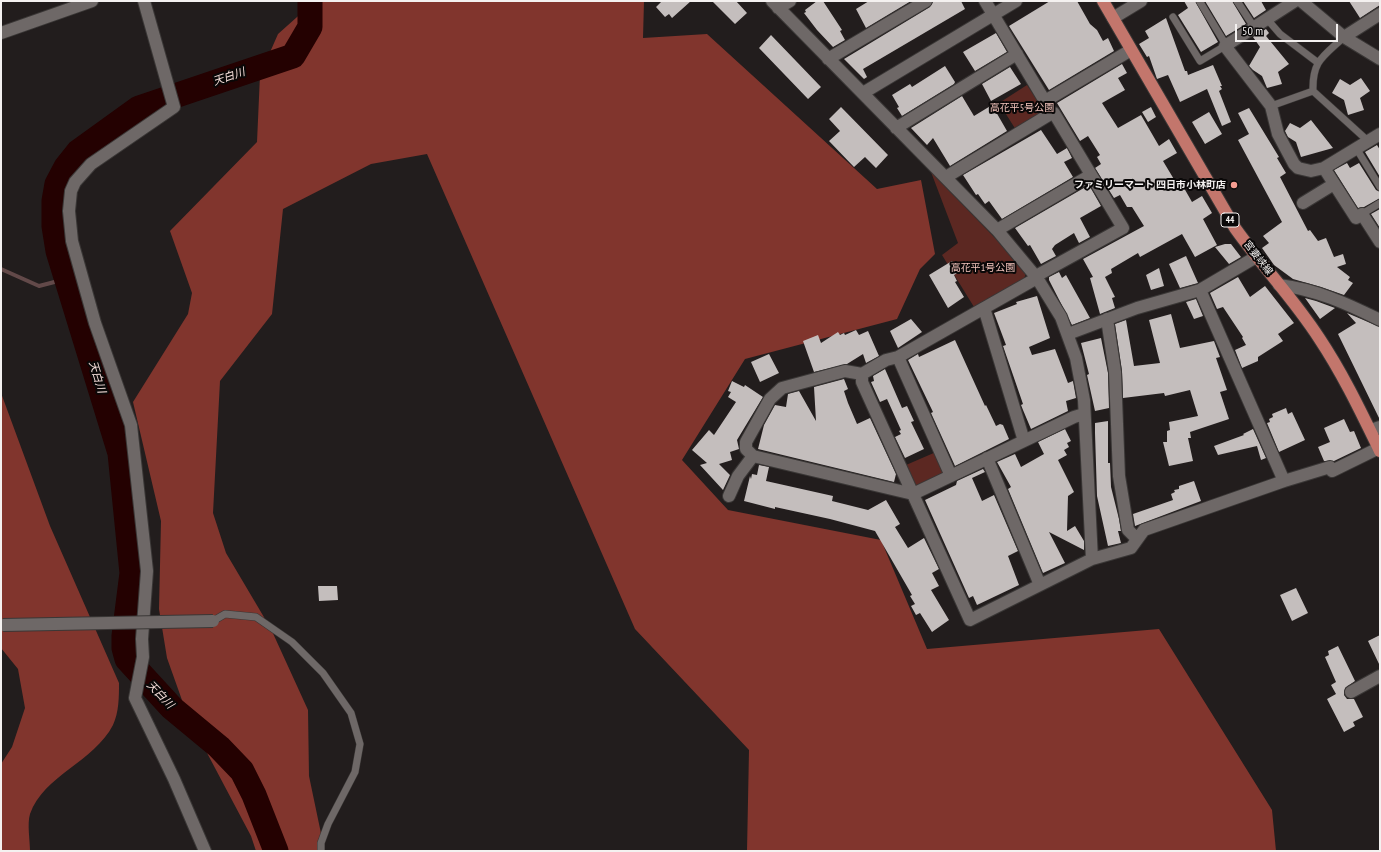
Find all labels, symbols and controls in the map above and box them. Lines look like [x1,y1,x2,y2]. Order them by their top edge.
scale bar [1237,16,1340,42]
text: 50 m [1242,23,1263,38]
water label: 天白川 [211,65,247,89]
park label: 高花平5号公園 [990,102,1054,114]
place label: ファミリーマート 四日市小林町店 [1074,179,1226,191]
marker: ファミリーマート 四日市小林町店 [1229,180,1239,190]
road number: 44 [1221,213,1239,227]
street label: 宮妻峡線 [1241,239,1275,277]
park label: 高花平1号公園 [951,262,1015,274]
water label: 天白川 [86,359,108,395]
water label: 天白川 [144,679,176,711]

